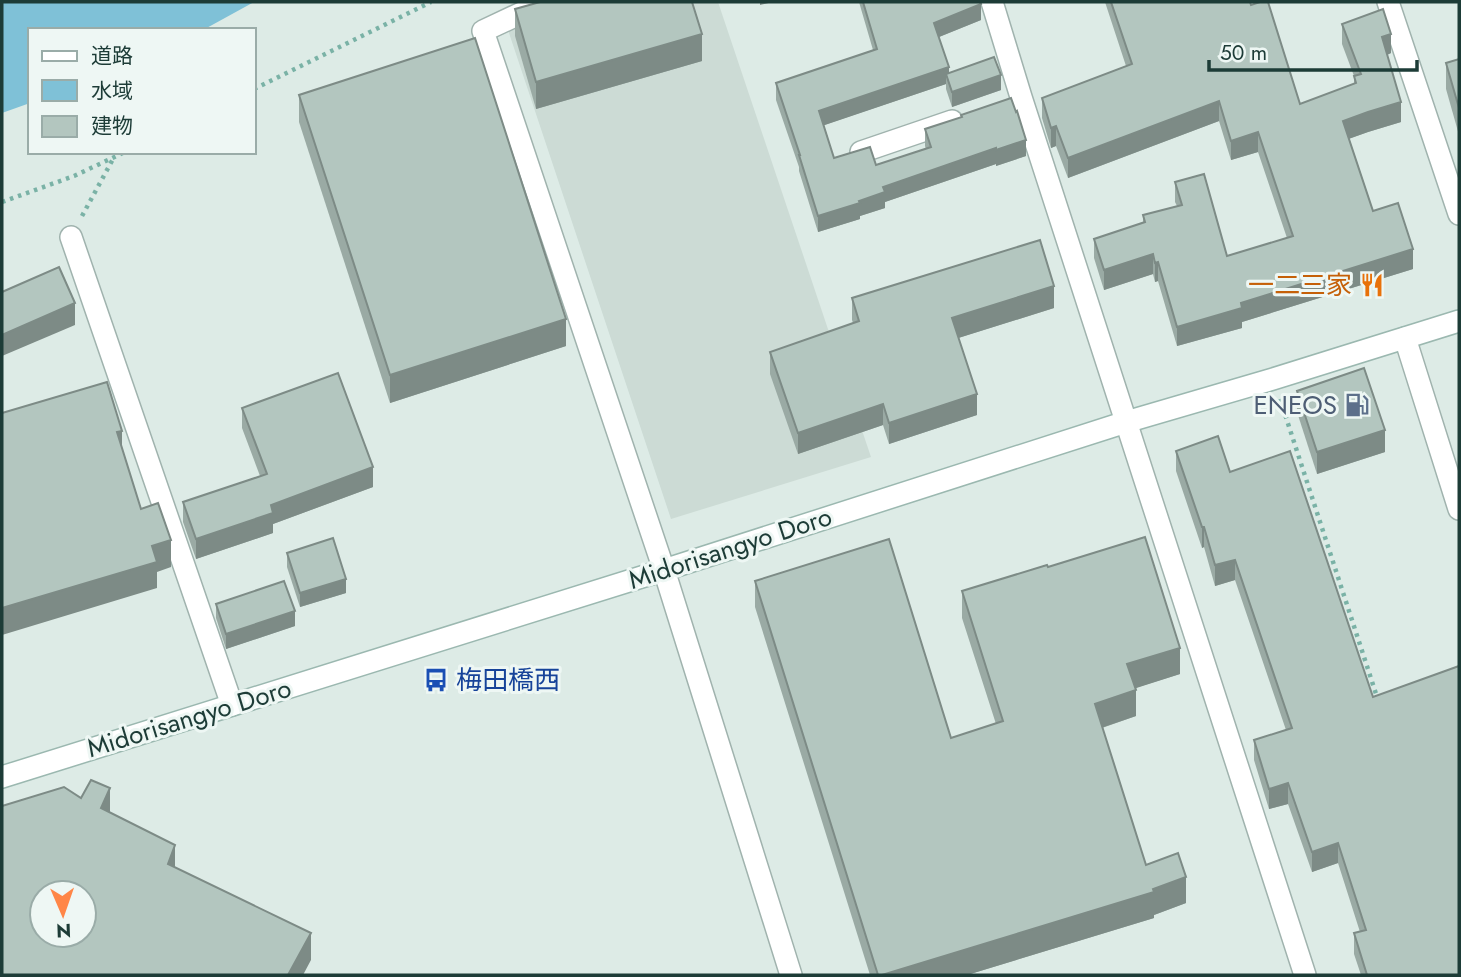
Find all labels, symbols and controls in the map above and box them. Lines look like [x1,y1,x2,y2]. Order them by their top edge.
legend [28,28,256,154]
scale bar [1209,28,1417,72]
text: 50 m [1220,38,1267,68]
text: 道路 [91,41,133,71]
text: 水域 [91,76,133,106]
text: 建物 [91,111,133,141]
place label: 一二三家 [1248,266,1352,304]
restaurant icon: 一二三家 [1358,271,1386,299]
place label: ENEOS [1253,386,1337,424]
fuel station icon: ENEOS [1343,391,1371,419]
street label: Midorisangyo Doro [623,497,837,599]
place label: 梅田橋西 [456,661,560,699]
bus stop icon: 梅田橋西 [422,666,450,694]
street label: Midorisangyo Doro [82,669,296,767]
north arrow [28,879,98,949]
text: N [56,917,72,944]

